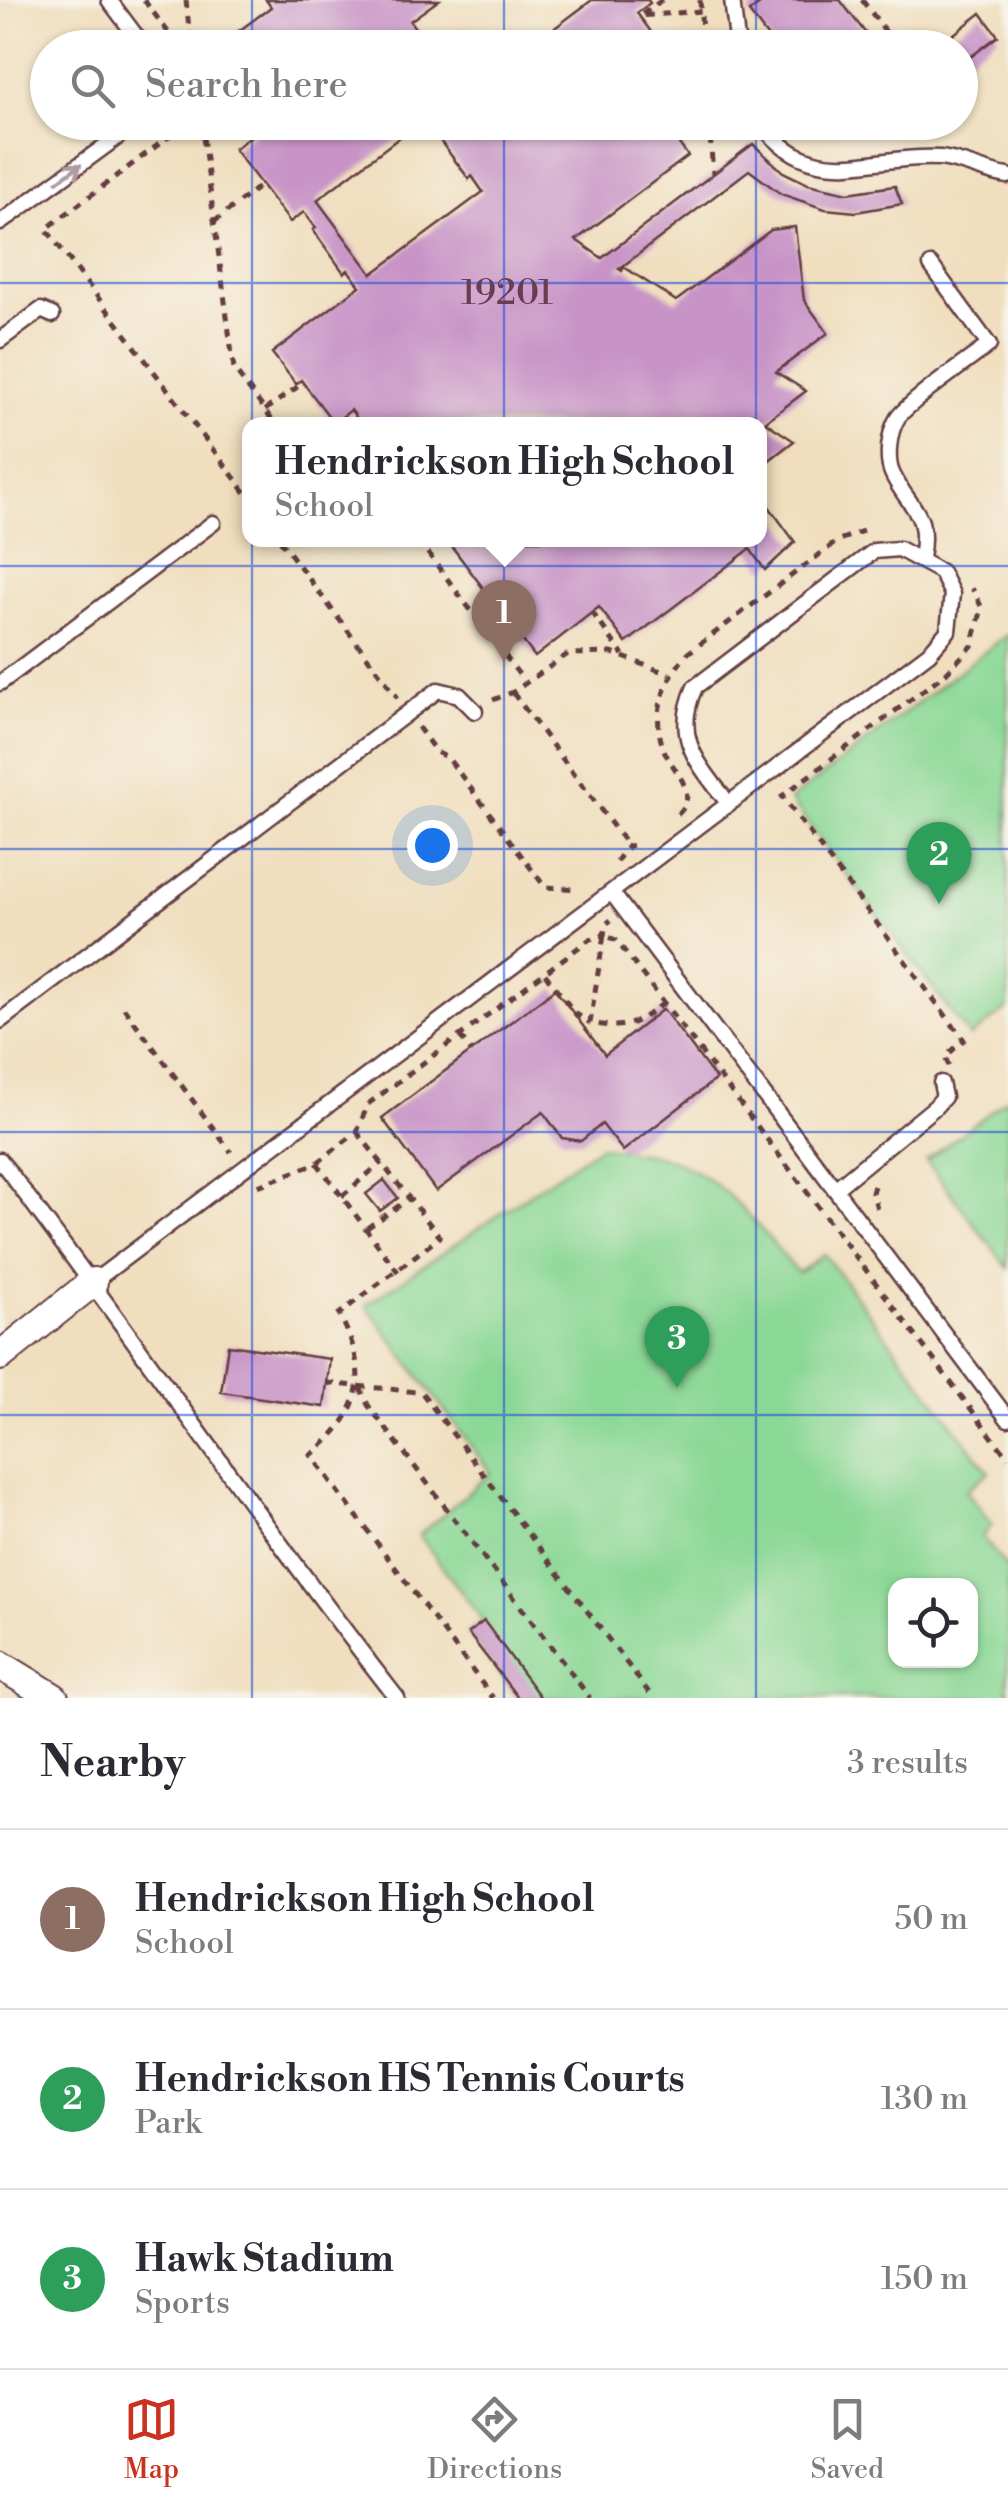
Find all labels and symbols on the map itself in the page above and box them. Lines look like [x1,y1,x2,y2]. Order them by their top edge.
one-way arrow [55,163,82,184]
house number: 19201 [461,272,553,315]
pin: 1 [472,580,536,662]
your location [407,820,458,871]
pin: 2 [906,822,972,904]
pin: 3 [644,1306,710,1388]

